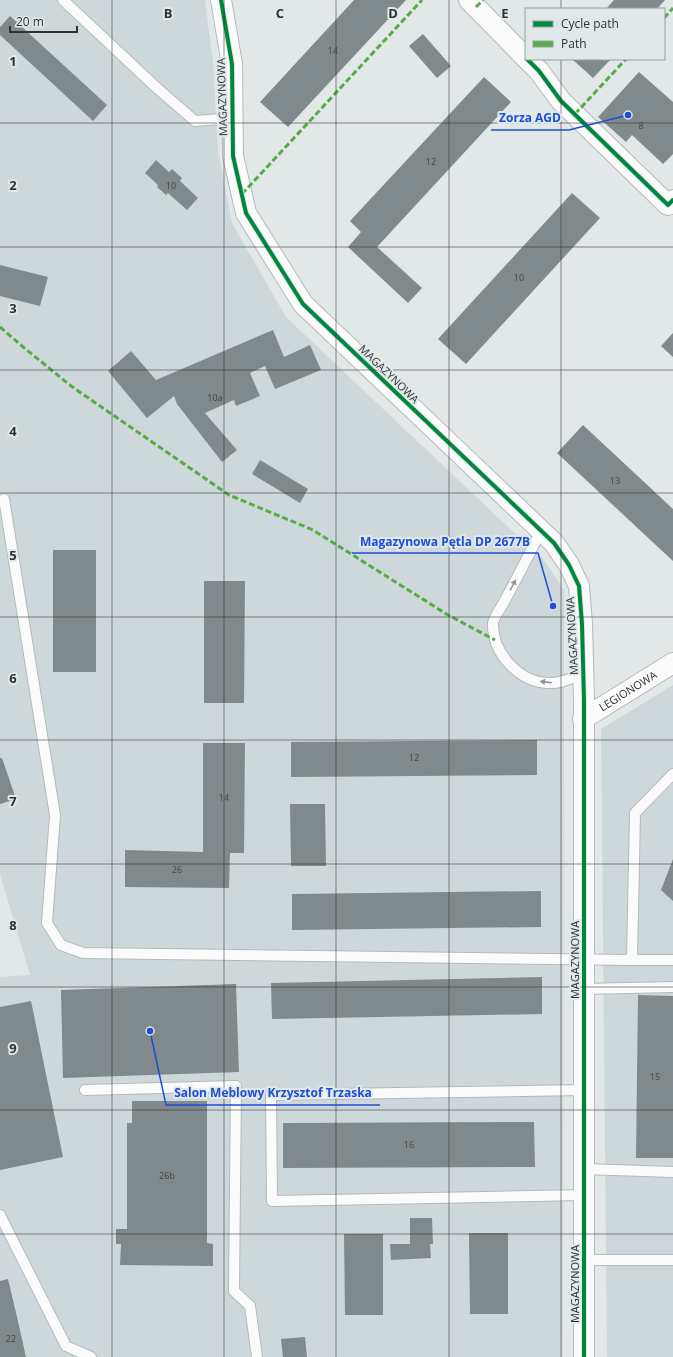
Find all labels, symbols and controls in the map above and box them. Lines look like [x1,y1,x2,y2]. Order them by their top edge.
text: B [164,4,173,22]
text: C [276,4,284,22]
text: D [388,4,398,22]
text: E [501,4,509,22]
scale bar [10,8,77,34]
legend [525,8,665,60]
text: 20 m [16,13,44,30]
text: Cycle path [561,15,619,32]
text: Path [561,35,587,52]
house number: 14 [328,44,338,57]
text: 1 [9,52,17,70]
street label: MAGAZYNOWA [213,58,230,136]
callout: Zorza AGD [491,106,569,130]
text: Zorza AGD [499,109,561,126]
house number: 8 [638,119,644,132]
house number: 12 [426,155,436,168]
text: 2 [9,176,17,194]
house number: 10 [166,179,176,192]
house number: 10 [514,271,524,284]
text: 3 [9,299,17,317]
street label: MAGAZYNOWA [356,341,423,406]
house number: 10a [207,391,223,404]
text: 4 [9,422,17,440]
house number: 13 [610,474,620,487]
callout: Magazynowa Pętla DP 2677B [352,529,538,553]
text: Magazynowa Pętla DP 2677B [360,533,530,550]
text: 5 [9,546,17,564]
one-way arrow [510,579,516,591]
street label: MAGAZYNOWA [562,597,581,675]
street label: LEGIONOWA [596,667,660,714]
text: 6 [9,669,17,687]
one-way arrow [540,679,552,685]
house number: 12 [409,751,419,764]
house number: 14 [219,791,229,804]
text: 7 [9,792,17,810]
house number: 26 [172,863,182,876]
text: 8 [9,916,17,934]
street label: MAGAZYNOWA [567,921,582,999]
text: 9 [9,1039,17,1057]
house number: 15 [650,1070,660,1083]
callout: Salon Meblowy Krzysztof Trzaska [166,1081,380,1105]
text: Salon Meblowy Krzysztof Trzaska [174,1084,372,1101]
house number: 16 [404,1138,414,1151]
house number: 26b [159,1169,175,1182]
street label: MAGAZYNOWA [567,1245,582,1323]
house number: 22 [6,1332,16,1345]

